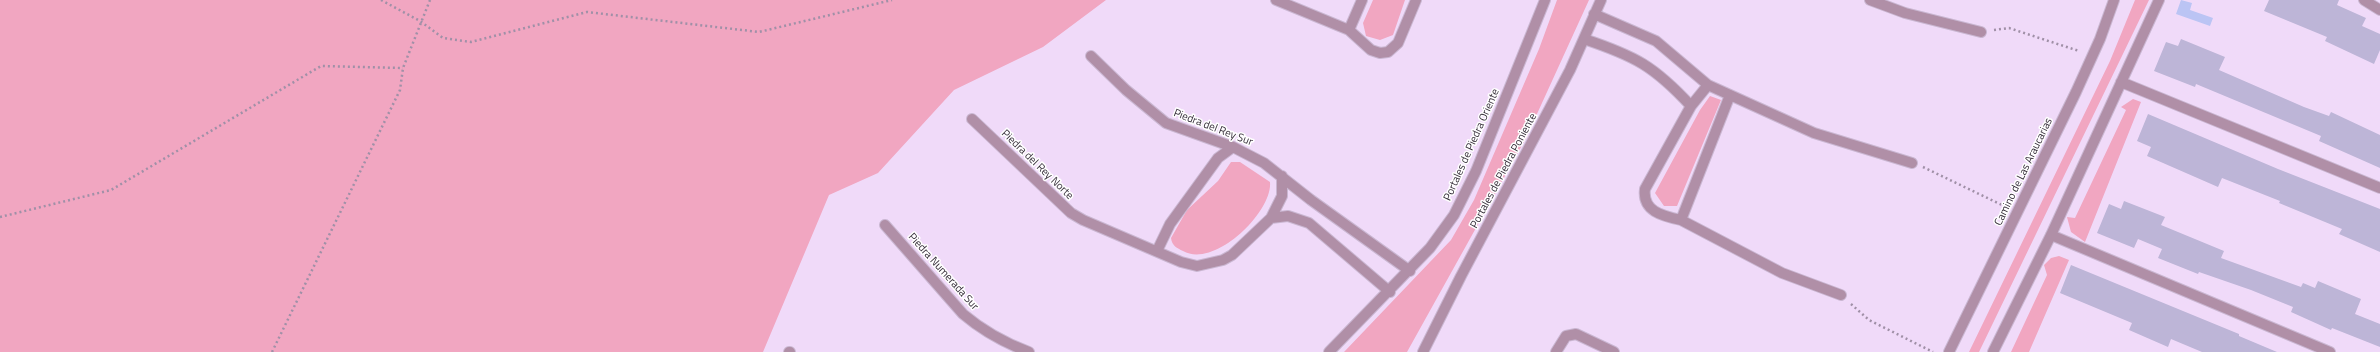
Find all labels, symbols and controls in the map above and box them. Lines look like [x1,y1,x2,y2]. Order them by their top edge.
street label: Portales de Piedra Oriente [1441,87,1503,203]
street label: Piedra del Rey Sur [1171,107,1255,149]
street label: Portales de Piedra Poniente [1468,111,1540,231]
street label: Camino de Las Araucarias [1992,116,2056,228]
street label: Piedra del Rey Norte [998,127,1076,203]
street label: Piedra Numerada Sur [905,231,981,313]

